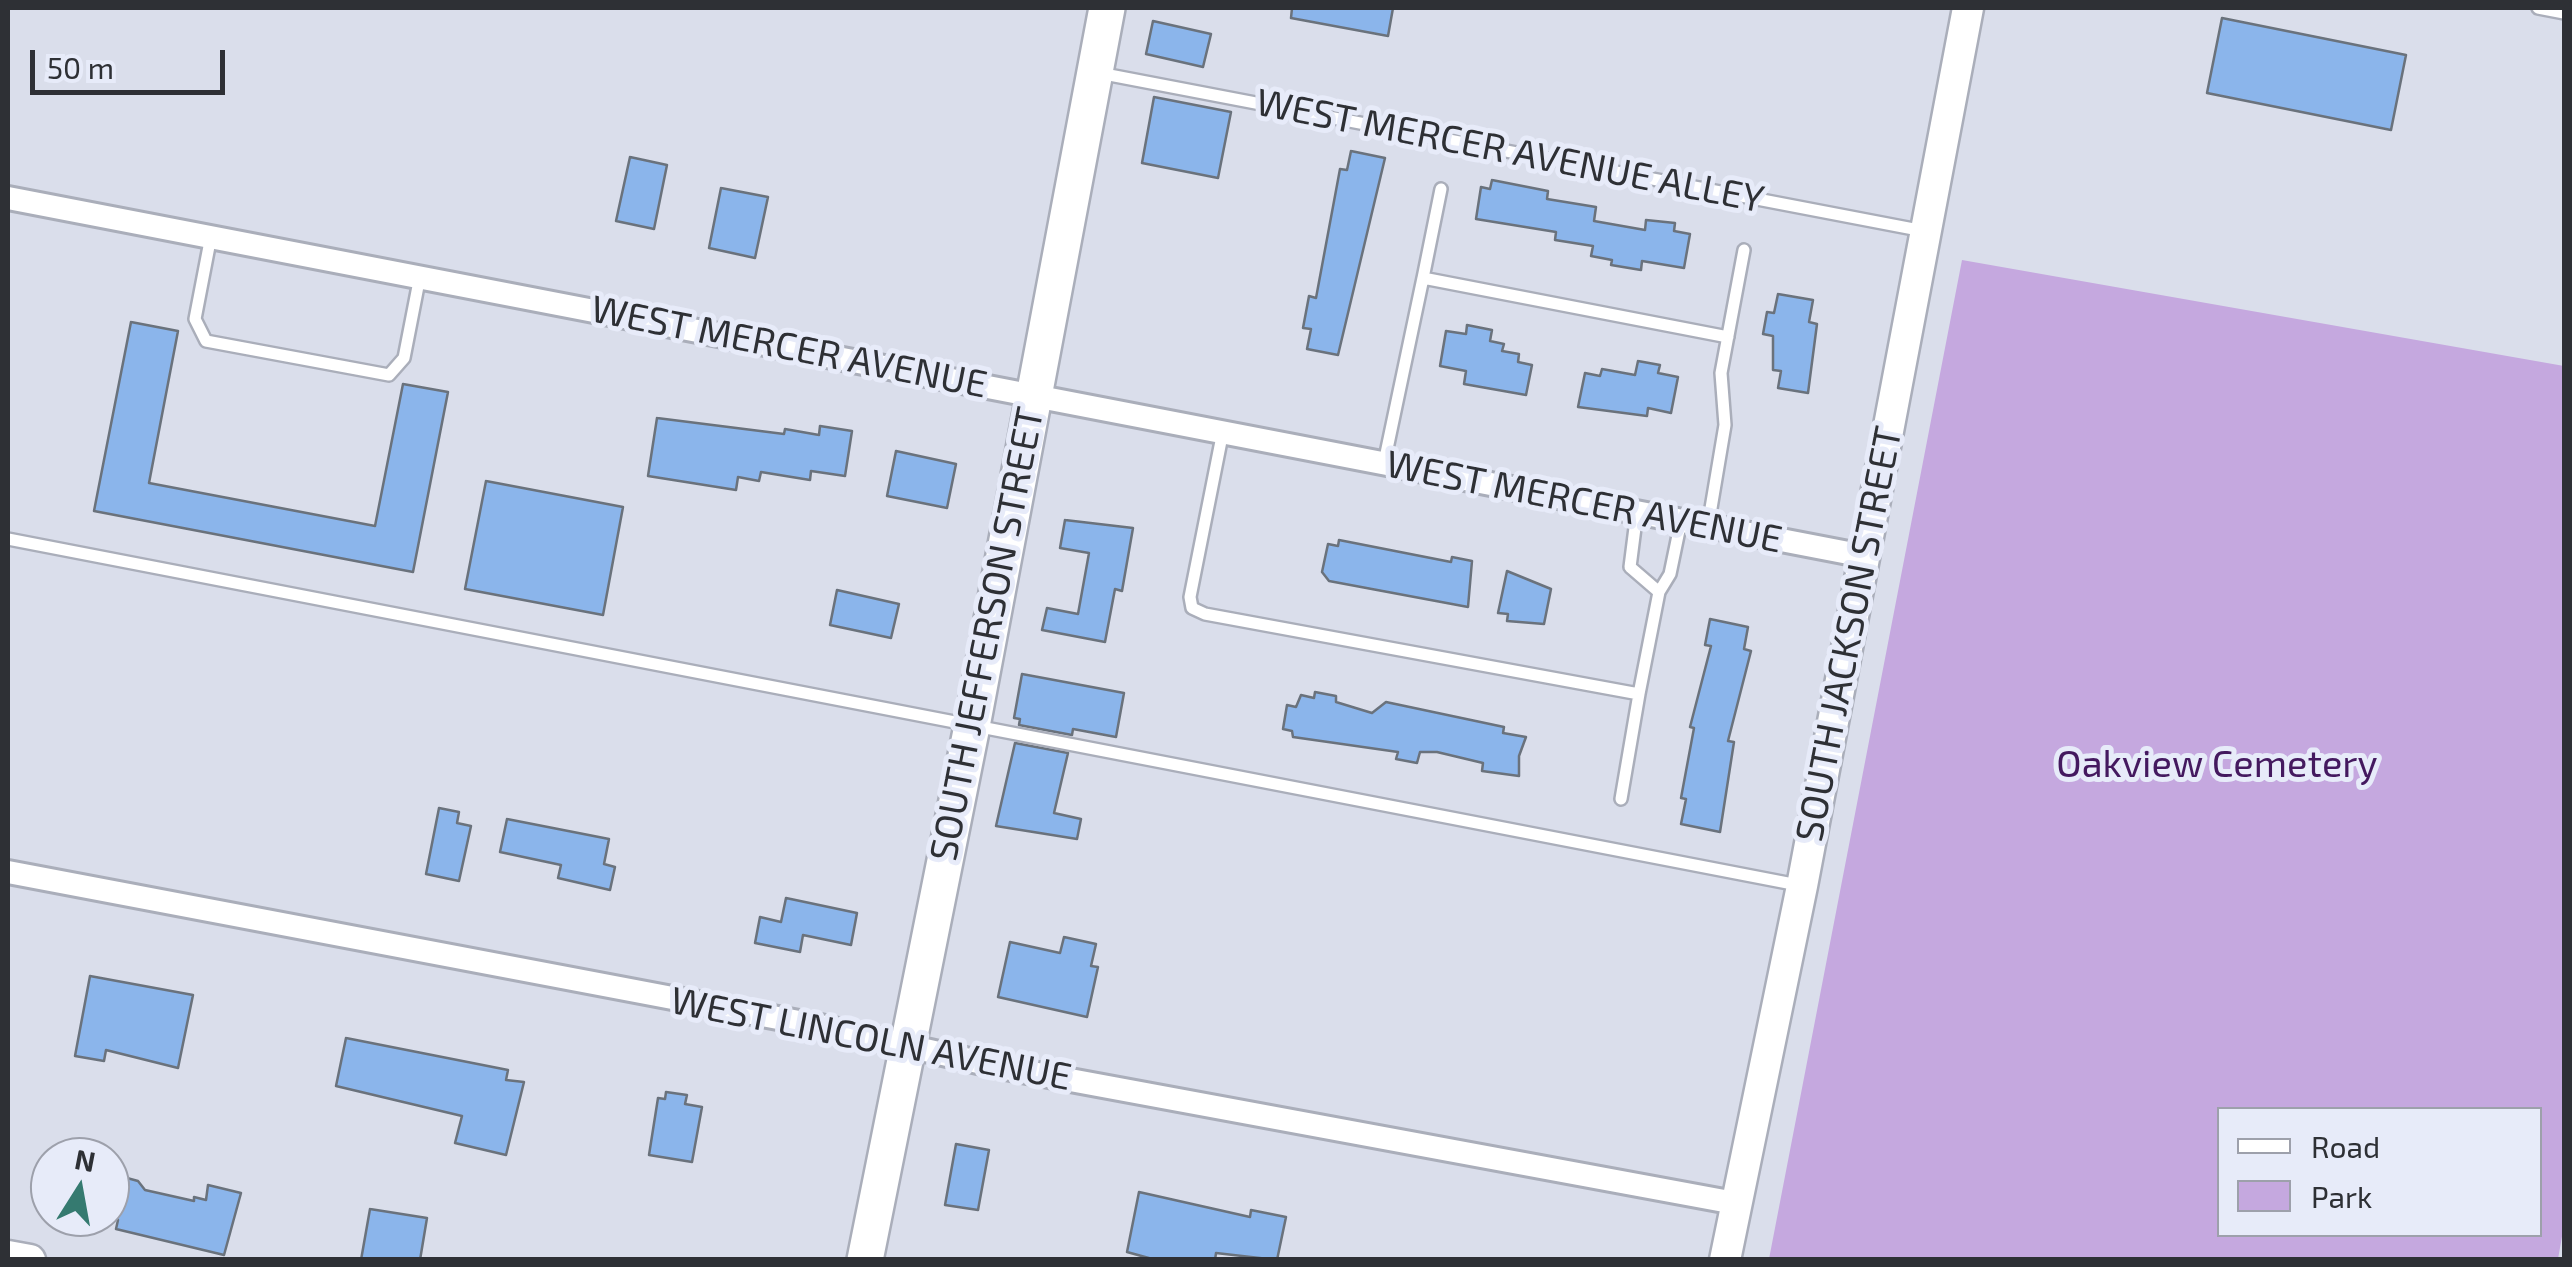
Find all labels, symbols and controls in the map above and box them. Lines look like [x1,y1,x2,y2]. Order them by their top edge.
scale bar [35,30,230,92]
text: 50 m [47,49,114,85]
street label: WEST MERCER AVENUE ALLEY [1252,79,1768,223]
street label: WEST MERCER AVENUE [587,286,991,408]
street label: SOUTH JEFFERSON STREET [921,403,1053,865]
street label: SOUTH JACKSON STREET [1786,423,1912,845]
street label: WEST MERCER AVENUE [1382,441,1786,563]
park label: Oakview Cemetery [2056,741,2378,787]
street label: WEST LINCOLN AVENUE [667,978,1075,1100]
legend [2217,1107,2542,1237]
text: Road [2311,1128,2380,1164]
north arrow [30,1137,130,1237]
text: N [72,1141,99,1178]
text: Park [2311,1178,2372,1214]

